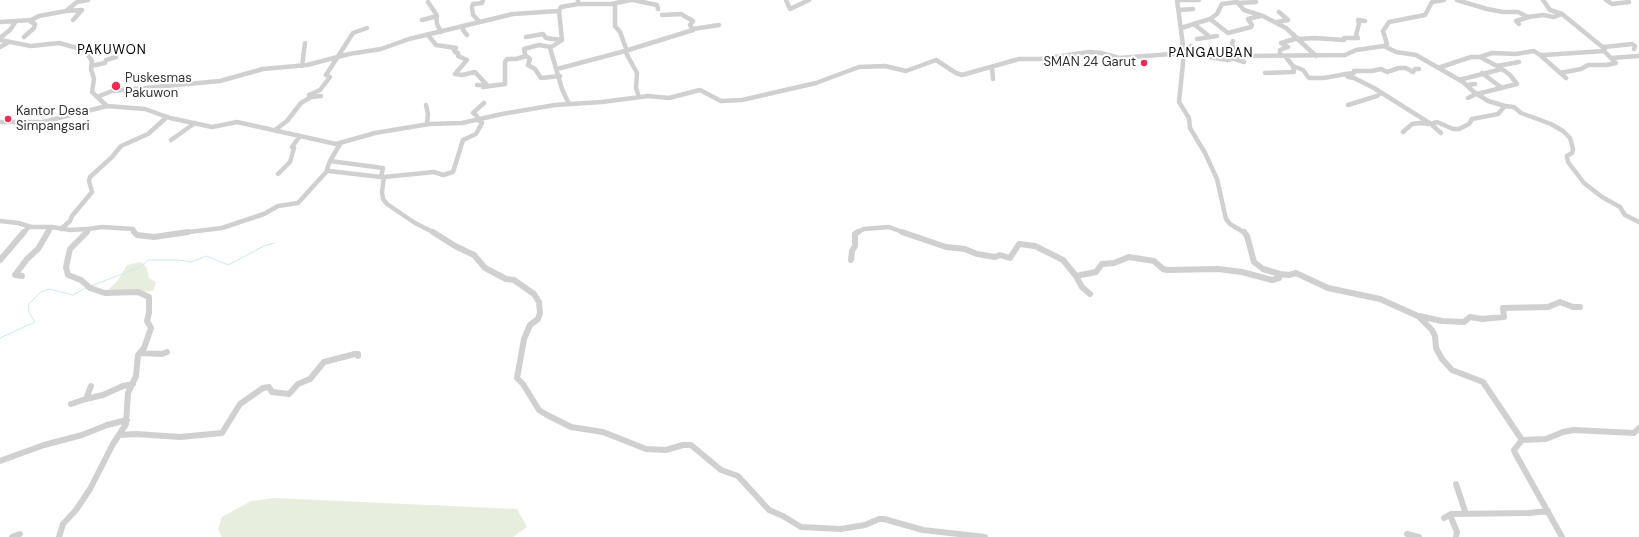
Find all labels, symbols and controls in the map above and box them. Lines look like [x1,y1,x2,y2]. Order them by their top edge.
district label: PAKUWON [77,43,147,59]
district label: PANGAUBAN [1169,46,1253,62]
place label: SMAN 24 Garut [1044,55,1136,71]
marker: SMAN 24 Garut [1139,58,1149,68]
place label: Puskesmas Pakuwon [125,71,192,102]
marker: Puskesmas Pakuwon [110,80,122,92]
place label: Kantor Desa Simpangsari [16,104,90,135]
marker: Kantor Desa Simpangsari [3,114,13,124]

